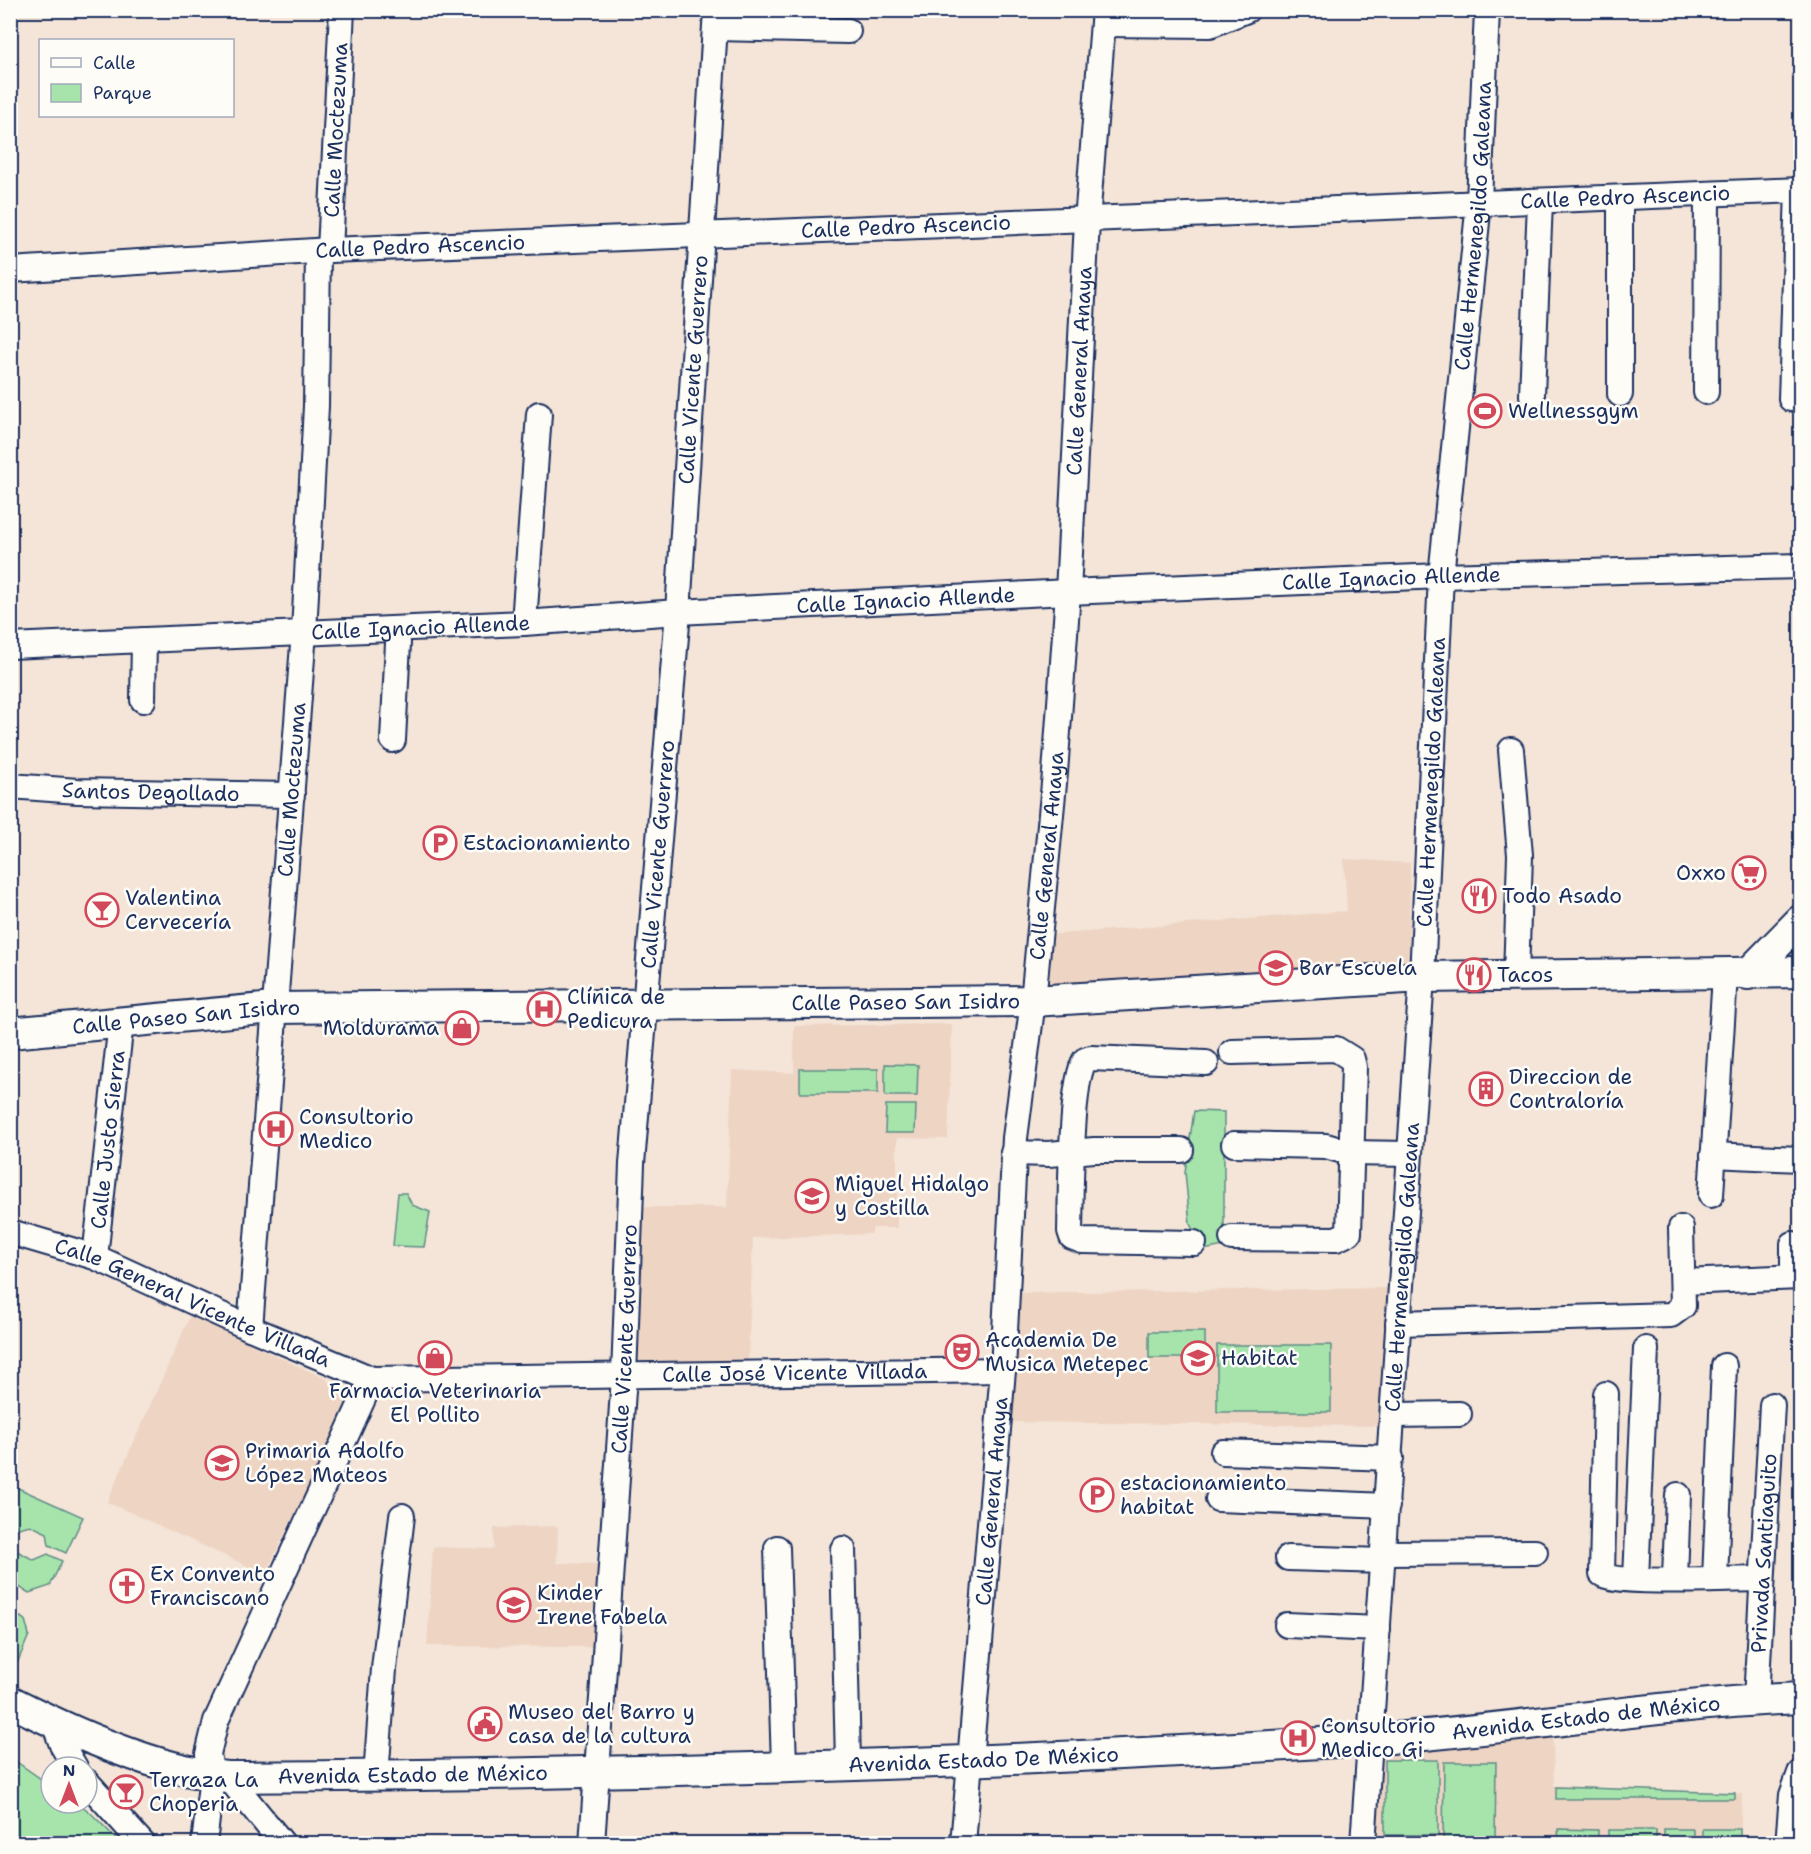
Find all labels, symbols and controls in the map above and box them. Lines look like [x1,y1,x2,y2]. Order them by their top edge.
legend [39,39,234,117]
street label: Calle Moctezuma [318,42,354,218]
text: Calle [93,51,136,75]
text: Parque [93,81,152,105]
street label: Calle Hermenegildo Galeana [1448,81,1498,372]
street label: Calle Pedro Ascencio [1520,179,1731,215]
street label: Calle Pedro Ascencio [800,208,1011,245]
street label: Calle Pedro Ascencio [314,228,526,265]
street label: Calle Vicente Guerrero [672,254,715,485]
street label: Calle General Anaya [1060,266,1099,476]
sports icon: Wellnessgym [1467,393,1503,429]
place label: Wellnessgym [1508,397,1639,425]
street label: Calle Ignacio Allende [1281,560,1501,597]
street label: Calle Ignacio Allende [796,581,1016,620]
street label: Calle Ignacio Allende [311,609,531,647]
street label: Calle Hermenegildo Galeana [1410,637,1452,928]
street label: Calle Moctezuma [271,701,313,878]
street label: Calle Vicente Guerrero [634,739,681,970]
street label: Calle General Anaya [1023,750,1071,962]
street label: Santos Degollado [61,776,240,808]
parking icon: Estacionamiento [422,825,458,861]
place label: Estacionamiento [463,829,631,857]
supermarket icon: Oxxo [1731,855,1767,891]
place label: Oxxo [1676,859,1726,887]
restaurant icon: Todo Asado [1461,878,1497,914]
place label: Todo Asado [1502,882,1622,910]
place label: Valentina Cervecería [125,884,231,936]
bar icon: Valentina Cervecería [84,892,120,928]
school or university icon: Bar Escuela [1258,950,1294,986]
place label: Bar Escuela [1299,954,1417,982]
restaurant icon: Tacos [1456,957,1492,993]
place label: Tacos [1497,961,1553,989]
place label: Clínica de Pedicura [567,983,665,1035]
street label: Calle Paseo San Isidro [791,987,1020,1017]
hospital icon: Clínica de Pedicura [526,991,562,1027]
street label: Calle Paseo San Isidro [71,994,300,1041]
shop icon: Moldurama [444,1010,480,1046]
place label: Moldurama [323,1014,439,1042]
street label: Calle Justo Sierra [84,1049,132,1230]
place label: Direccion de Contraloría [1509,1063,1632,1115]
building icon: Direccion de Contraloría [1468,1071,1504,1107]
place label: Consultorio Medico [299,1103,414,1155]
hospital icon: Consultorio Medico [258,1111,294,1147]
street label: Calle Hermenegildo Galeana [1378,1122,1426,1413]
place label: Miguel Hidalgo y Costilla [835,1170,989,1222]
school or university icon: Miguel Hidalgo y Costilla [794,1178,830,1214]
street label: Calle Vicente Guerrero [605,1224,644,1455]
street label: Calle General Vicente Villada [51,1232,335,1374]
place label: Academia De Musica Metepec [985,1326,1149,1378]
theatre icon: Academia De Musica Metepec [944,1334,980,1370]
shop icon: Farmacia Veterinaria El Pollito [417,1340,453,1376]
school or university icon: Habitat [1180,1340,1216,1376]
place label: Habitat [1221,1344,1298,1372]
street label: Calle José Vicente Villada [662,1357,927,1389]
place label: Farmacia Veterinaria El Pollito [329,1377,541,1429]
street label: Calle General Anaya [969,1396,1015,1607]
place label: Primaria Adolfo López Mateos [245,1437,404,1489]
school or university icon: Primaria Adolfo López Mateos [204,1445,240,1481]
street label: Privada Santiaguito [1745,1453,1783,1654]
place label: estacionamiento habitat [1120,1469,1286,1521]
parking icon: estacionamiento habitat [1079,1477,1115,1513]
place label: Ex Convento Franciscano [150,1560,275,1612]
church icon: Ex Convento Franciscano [109,1568,145,1604]
place label: Kinder Irene Fabela [537,1579,667,1631]
school or university icon: Kinder Irene Fabela [496,1587,532,1623]
street label: Avenida Estado de México [1450,1689,1722,1747]
place label: Museo del Barro y casa de la cultura [508,1698,695,1750]
public building icon: Museo del Barro y casa de la cultura [467,1706,503,1742]
place label: Consultorio Medico Gi [1321,1712,1436,1764]
hospital icon: Consultorio Medico Gi [1280,1720,1316,1756]
street label: Avenida Estado De México [848,1740,1120,1779]
north arrow [39,1755,99,1815]
street label: Avenida Estado de México [278,1759,548,1791]
text: N [63,1760,75,1781]
place label: Terraza La Choperia [149,1766,258,1818]
bar icon: Terraza La Choperia [108,1774,144,1810]

